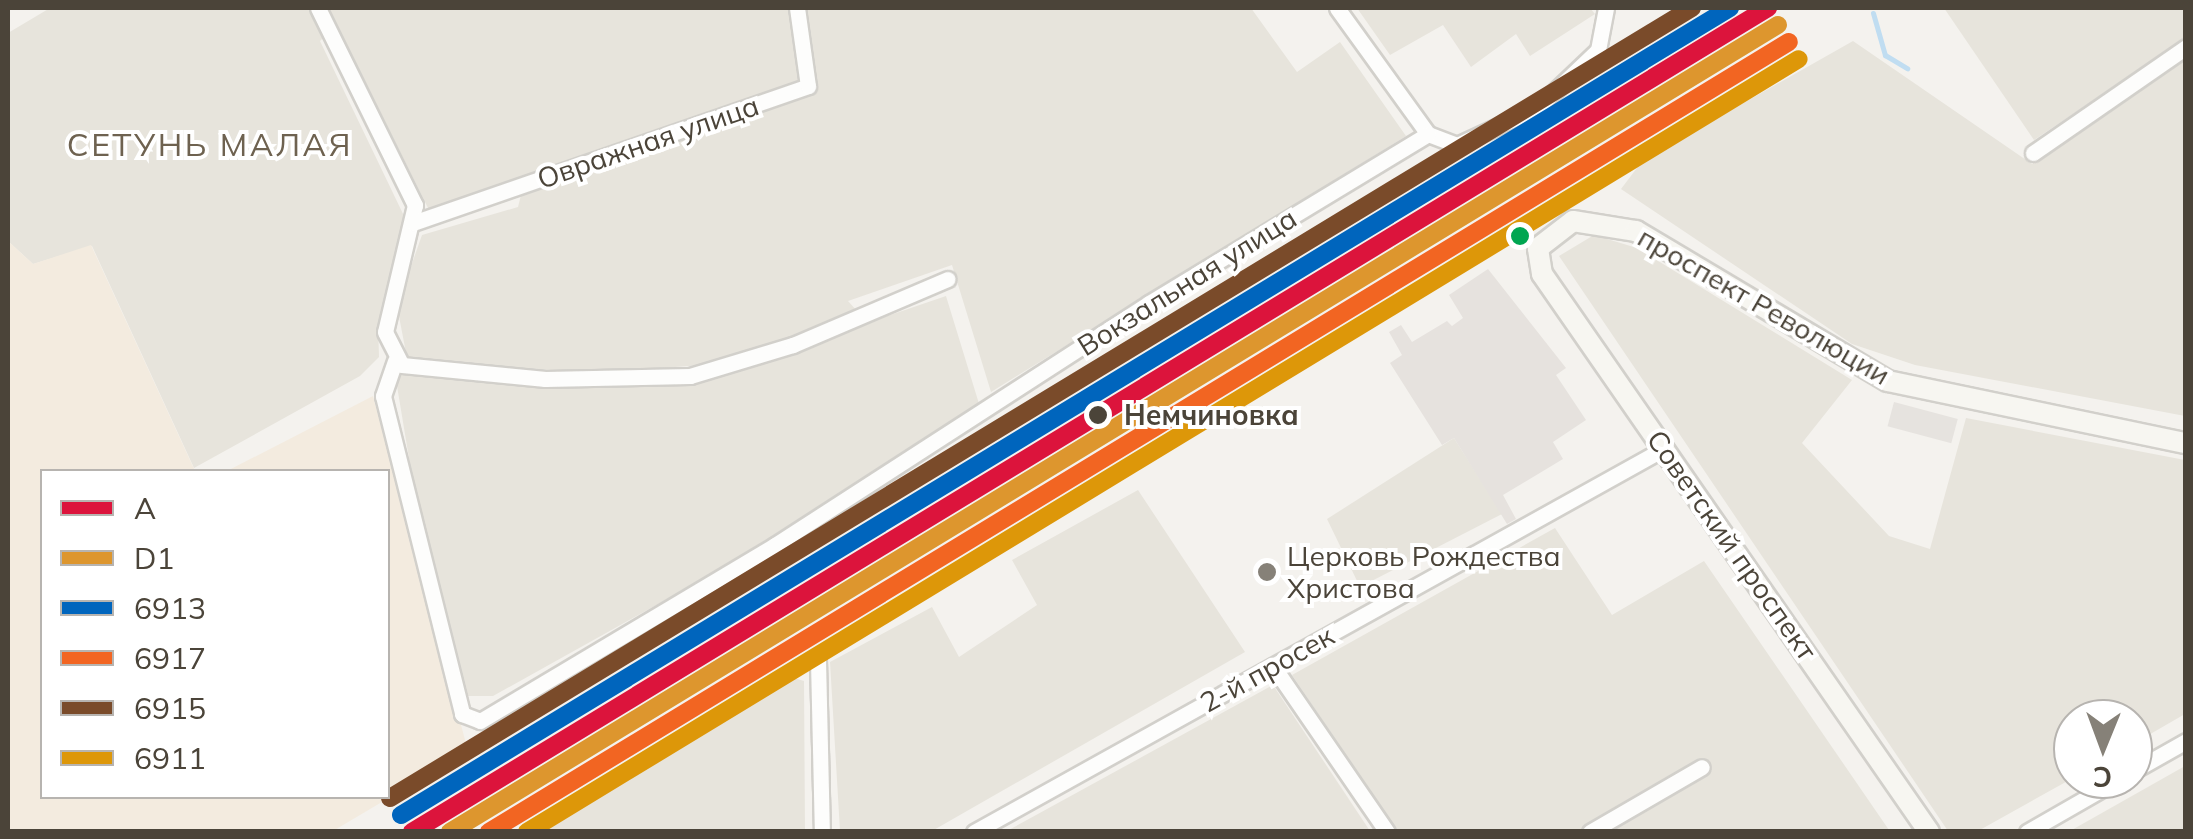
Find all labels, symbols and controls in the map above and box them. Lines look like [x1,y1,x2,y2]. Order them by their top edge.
street label: Овражная улица [533,88,763,196]
district label: СЕТУНЬ МАЛАЯ [67,125,353,163]
street label: Вокзальная улица [1071,201,1303,363]
street label: проспект Революции [1632,220,1896,392]
unlabelled marker [1510,226,1530,246]
marker: Немчиновка [1081,398,1115,432]
place label: Немчиновка [1124,398,1299,432]
street label: Советский проспект [1640,424,1824,666]
legend [40,469,390,799]
text: A [134,489,156,527]
text: D1 [134,539,174,577]
place label: Церковь Рождества Христова [1287,539,1561,605]
marker: Церковь Рождества Христова [1256,561,1278,583]
text: 6913 [134,589,206,627]
street label: 2-й просек [1194,619,1340,719]
text: 6917 [134,639,206,677]
text: 6915 [134,689,206,727]
north arrow [2053,699,2153,799]
text: 6911 [134,739,206,777]
text: С [2093,760,2112,795]

